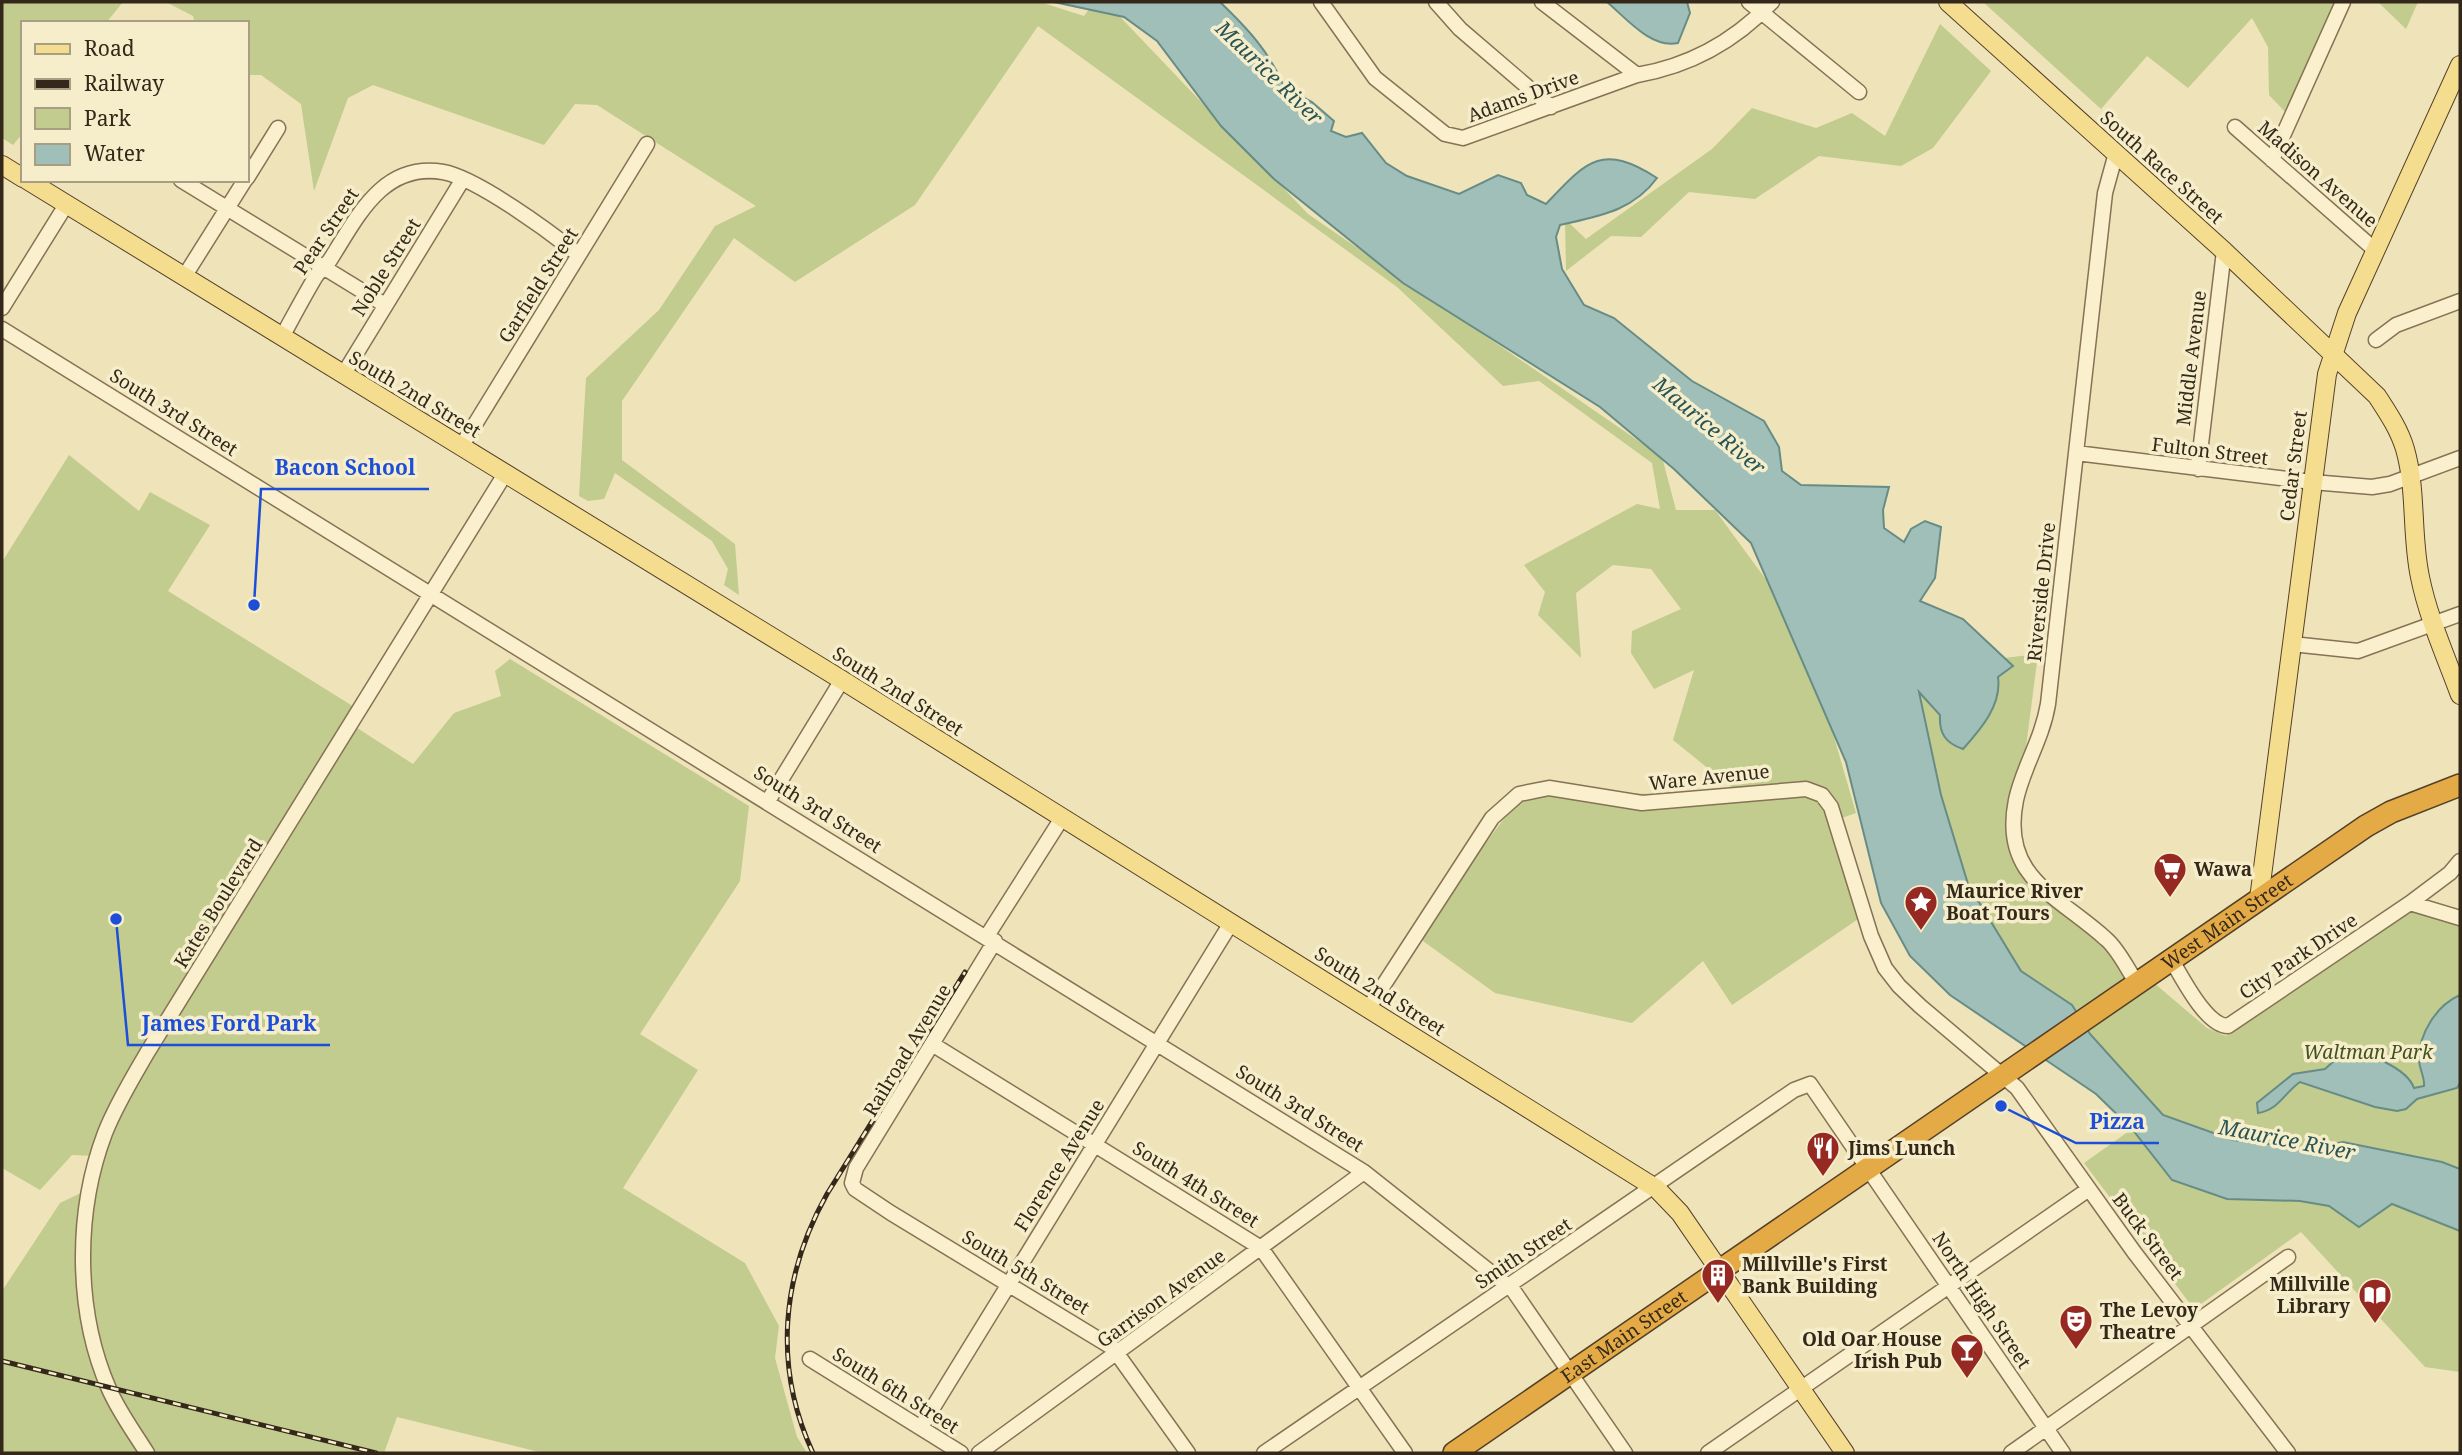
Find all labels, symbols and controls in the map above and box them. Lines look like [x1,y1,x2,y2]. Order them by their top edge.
water label: Maurice River [1209,13,1329,131]
legend [21,21,248,182]
text: Road [84,34,135,62]
street label: Adams Drive [1464,64,1582,128]
text: Railway [84,69,164,97]
text: Park [84,104,131,132]
street label: South Race Street [2095,105,2230,230]
street label: Madison Avenue [2253,115,2383,233]
text: Water [84,139,145,167]
street label: Pear Street [287,182,365,279]
street label: Noble Street [346,213,427,321]
street label: Garfield Street [492,222,584,348]
street label: Middle Avenue [2170,289,2212,427]
street label: South 2nd Street [344,344,486,444]
street label: South 3rd Street [105,362,243,462]
water label: Maurice River [1647,369,1772,481]
street label: Cedar Street [2273,409,2313,523]
street label: Fulton Street [2150,431,2270,471]
callout: Bacon School [261,447,429,489]
text: Bacon School [275,453,416,481]
street label: Riverside Drive [2021,521,2061,663]
street label: South 2nd Street [828,640,969,742]
street label: Ware Avenue [1647,758,1771,796]
street label: South 3rd Street [749,759,887,859]
street label: Kates Boulevard [168,833,268,973]
supermarket icon: Wawa [2151,850,2189,899]
place label: Wawa [2194,856,2252,882]
street label: West Main Street [2156,867,2298,976]
place label: Maurice River Boat Tours [1946,878,2083,926]
place icon: Maurice River Boat Tours [1902,883,1940,932]
street label: City Park Drive [2234,907,2362,1005]
street label: South 2nd Street [1310,940,1451,1042]
street label: Railroad Avenue [857,979,957,1121]
callout: James Ford Park [128,1003,330,1045]
text: James Ford Park [141,1009,317,1037]
park label: Waltman Park [2303,1039,2434,1065]
street label: South 3rd Street [1231,1058,1369,1158]
street label: Florence Avenue [1008,1094,1110,1236]
callout: Pizza [2076,1101,2159,1143]
text: Pizza [2089,1107,2145,1135]
water label: Maurice River [2216,1112,2358,1166]
restaurant icon: Jims Lunch [1804,1129,1842,1178]
street label: South 4th Street [1128,1135,1264,1233]
place label: Jims Lunch [1847,1135,1956,1161]
street label: Buck Street [2107,1187,2190,1285]
street label: Smith Street [1470,1211,1577,1295]
street label: South 5th Street [957,1224,1095,1320]
street label: North High Street [1927,1227,2038,1374]
street label: Garrison Avenue [1092,1243,1230,1353]
place label: Millville's First Bank Building [1742,1251,1888,1299]
building icon: Millville's First Bank Building [1699,1256,1737,1305]
place label: Millville Library [2269,1271,2350,1319]
library icon: Millville Library [2356,1276,2394,1325]
street label: East Main Street [1556,1284,1692,1389]
place label: The Levoy Theatre [2100,1297,2198,1345]
theatre icon: The Levoy Theatre [2057,1302,2095,1351]
place label: Old Oar House Irish Pub [1802,1326,1942,1374]
bar icon: Old Oar House Irish Pub [1948,1331,1986,1380]
street label: South 6th Street [828,1341,964,1439]

